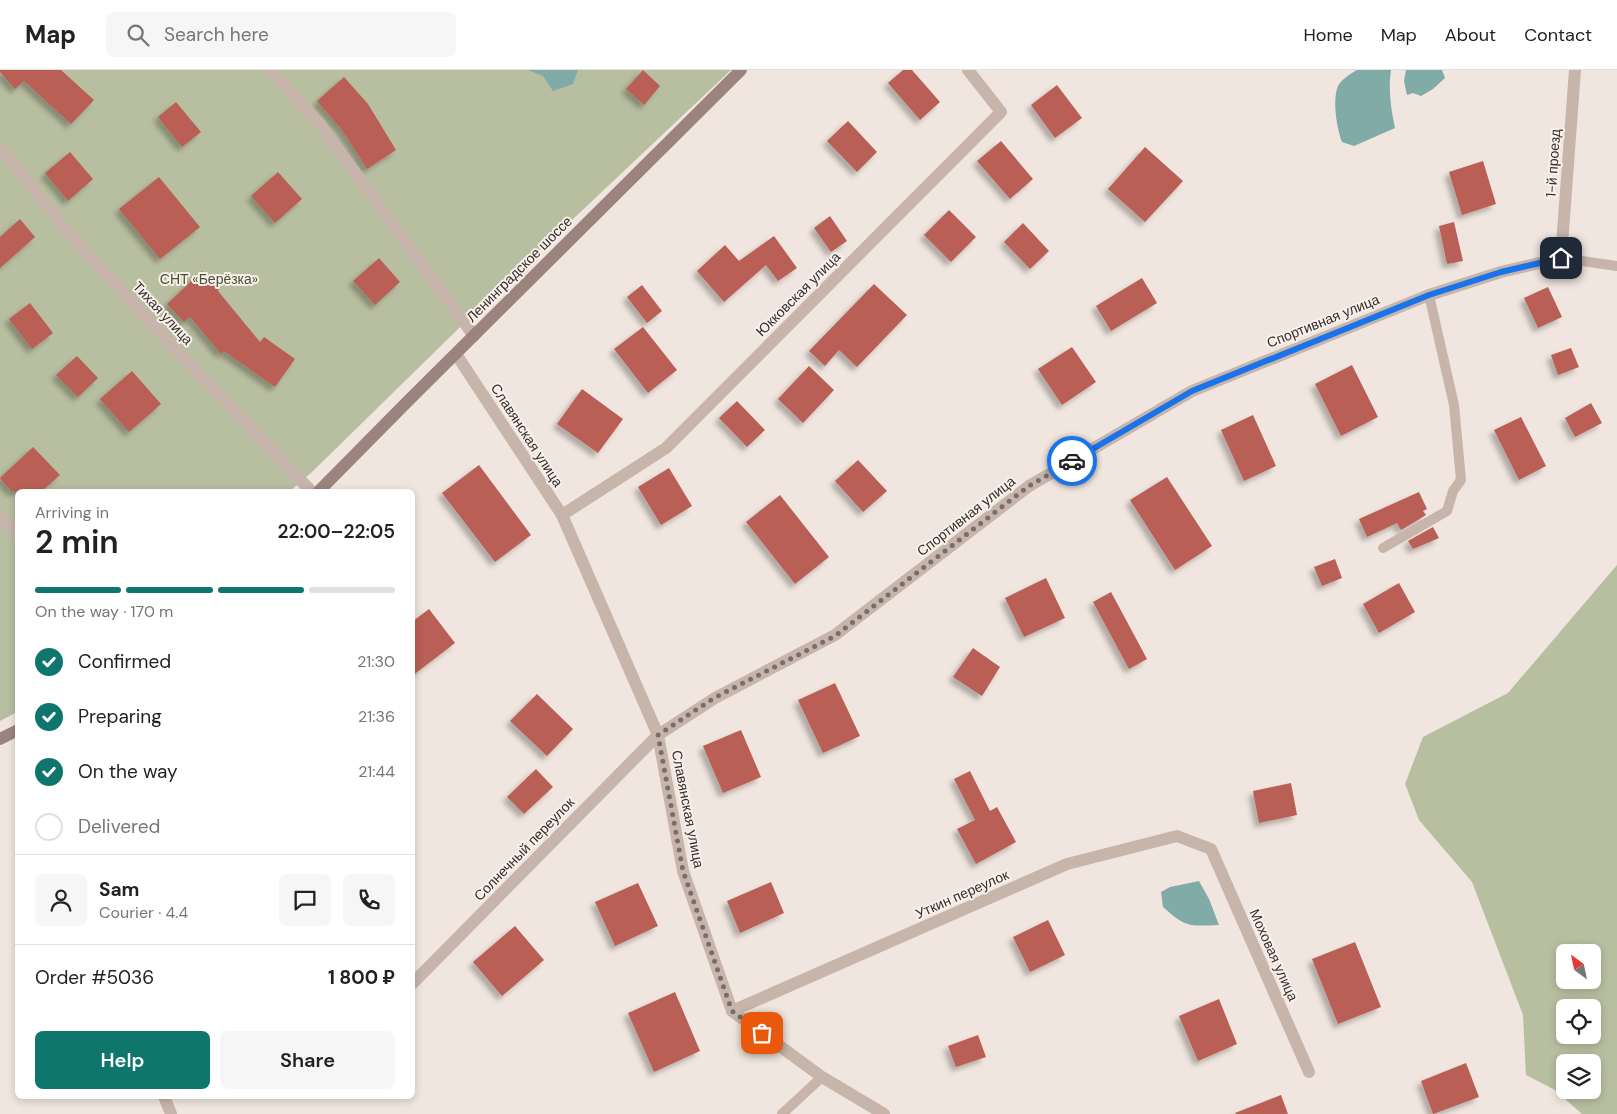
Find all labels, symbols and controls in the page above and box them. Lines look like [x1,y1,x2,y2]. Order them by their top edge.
search box [106,12,456,57]
text: Map [25,19,76,50]
icon: search [124,21,152,49]
text: Search here [164,22,269,47]
text: Home [1303,23,1353,47]
text: Map [1381,23,1417,47]
text: About [1445,23,1496,47]
text: Contact [1524,23,1592,47]
street label: 1-й проезд [1542,128,1564,198]
street label: Ленинградское шоссе [462,212,576,326]
pin [1540,237,1582,279]
icon: home [1547,244,1575,272]
street label: Юкковская улица [752,248,844,340]
park label: СНТ «Берёзка» [160,270,258,288]
street label: Тихая улица [129,278,197,349]
street label: Спортивная улица [1264,290,1382,352]
street label: Славянская улица [487,380,567,490]
courier [1047,436,1097,486]
icon: car [1058,447,1086,475]
street label: Спортивная улица [913,472,1019,560]
text: Arriving in [35,502,109,523]
text: 22:00–22:05 [277,519,395,544]
text: 2 min [35,521,119,563]
text: On the way · 170 m [35,601,173,622]
icon: check [35,648,63,676]
text: Confirmed [78,649,171,674]
text: 21:30 [357,651,395,672]
icon: check [35,703,63,731]
text: Preparing [78,704,162,729]
text: 21:36 [358,706,395,727]
street label: Славянская улица [668,749,708,870]
icon: check [35,758,63,786]
text: On the way [78,759,178,784]
text: 21:44 [358,761,395,782]
street label: Солнечный переулок [470,793,579,905]
text: Delivered [78,814,160,839]
street label: Уткин переулок [912,865,1012,923]
button: person [35,874,87,926]
button: chat [279,874,331,926]
button: phone [343,874,395,926]
text: Sam [99,877,140,902]
text: Courier · 4.4 [99,902,188,923]
street label: Моховая улица [1246,906,1302,1004]
north arrow [1556,944,1601,989]
map controls [1556,944,1601,1099]
text: Order #5036 [35,965,154,990]
text: 1 800 ₽ [328,965,395,990]
button: locate [1556,999,1601,1044]
pin [741,1012,783,1054]
icon: bag [748,1019,776,1047]
button: Help [35,1031,210,1089]
button: Share [220,1031,395,1089]
button: layers [1556,1054,1601,1099]

